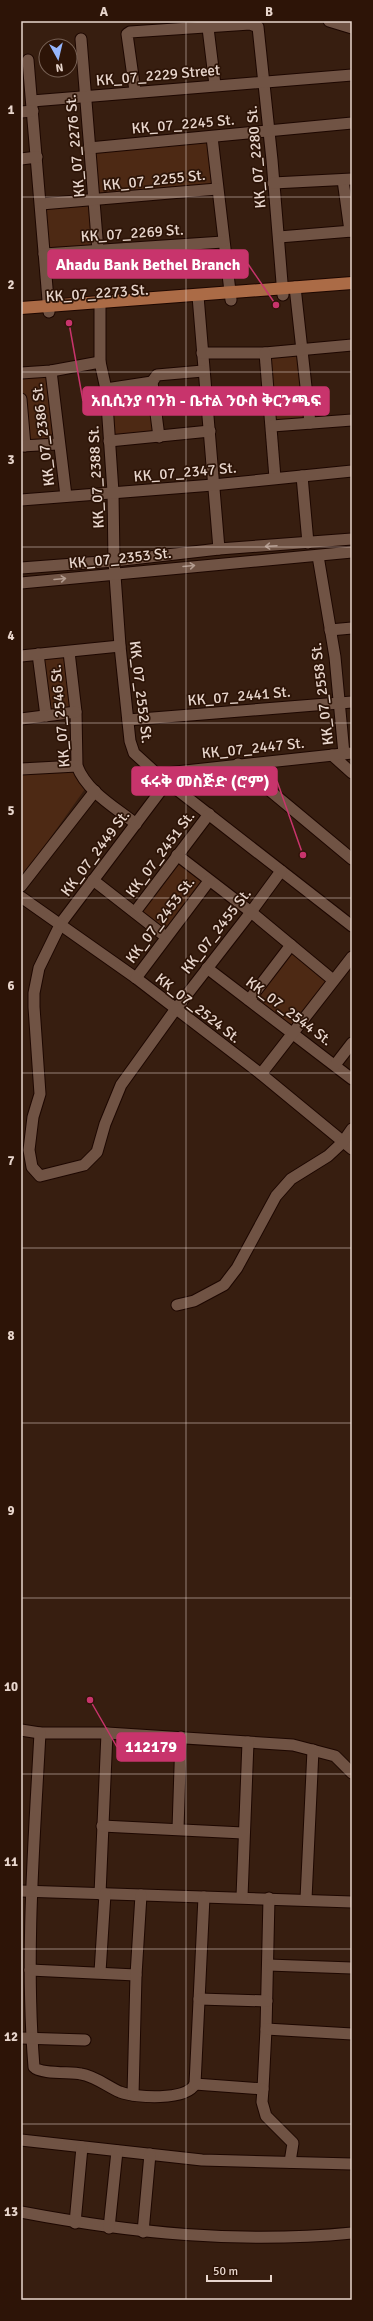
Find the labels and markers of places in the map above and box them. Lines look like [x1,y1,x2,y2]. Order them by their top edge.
callout: Ahadu Bank Bethel Branch [48,250,248,278]
callout: አቢሲንያ ባንክ - ቤተል ንዑስ ቅርንጫፍ [83,387,329,415]
callout: ፋሩቅ መስጅድ (ሮም) [132,767,277,795]
callout: 112179 [117,1733,185,1761]

